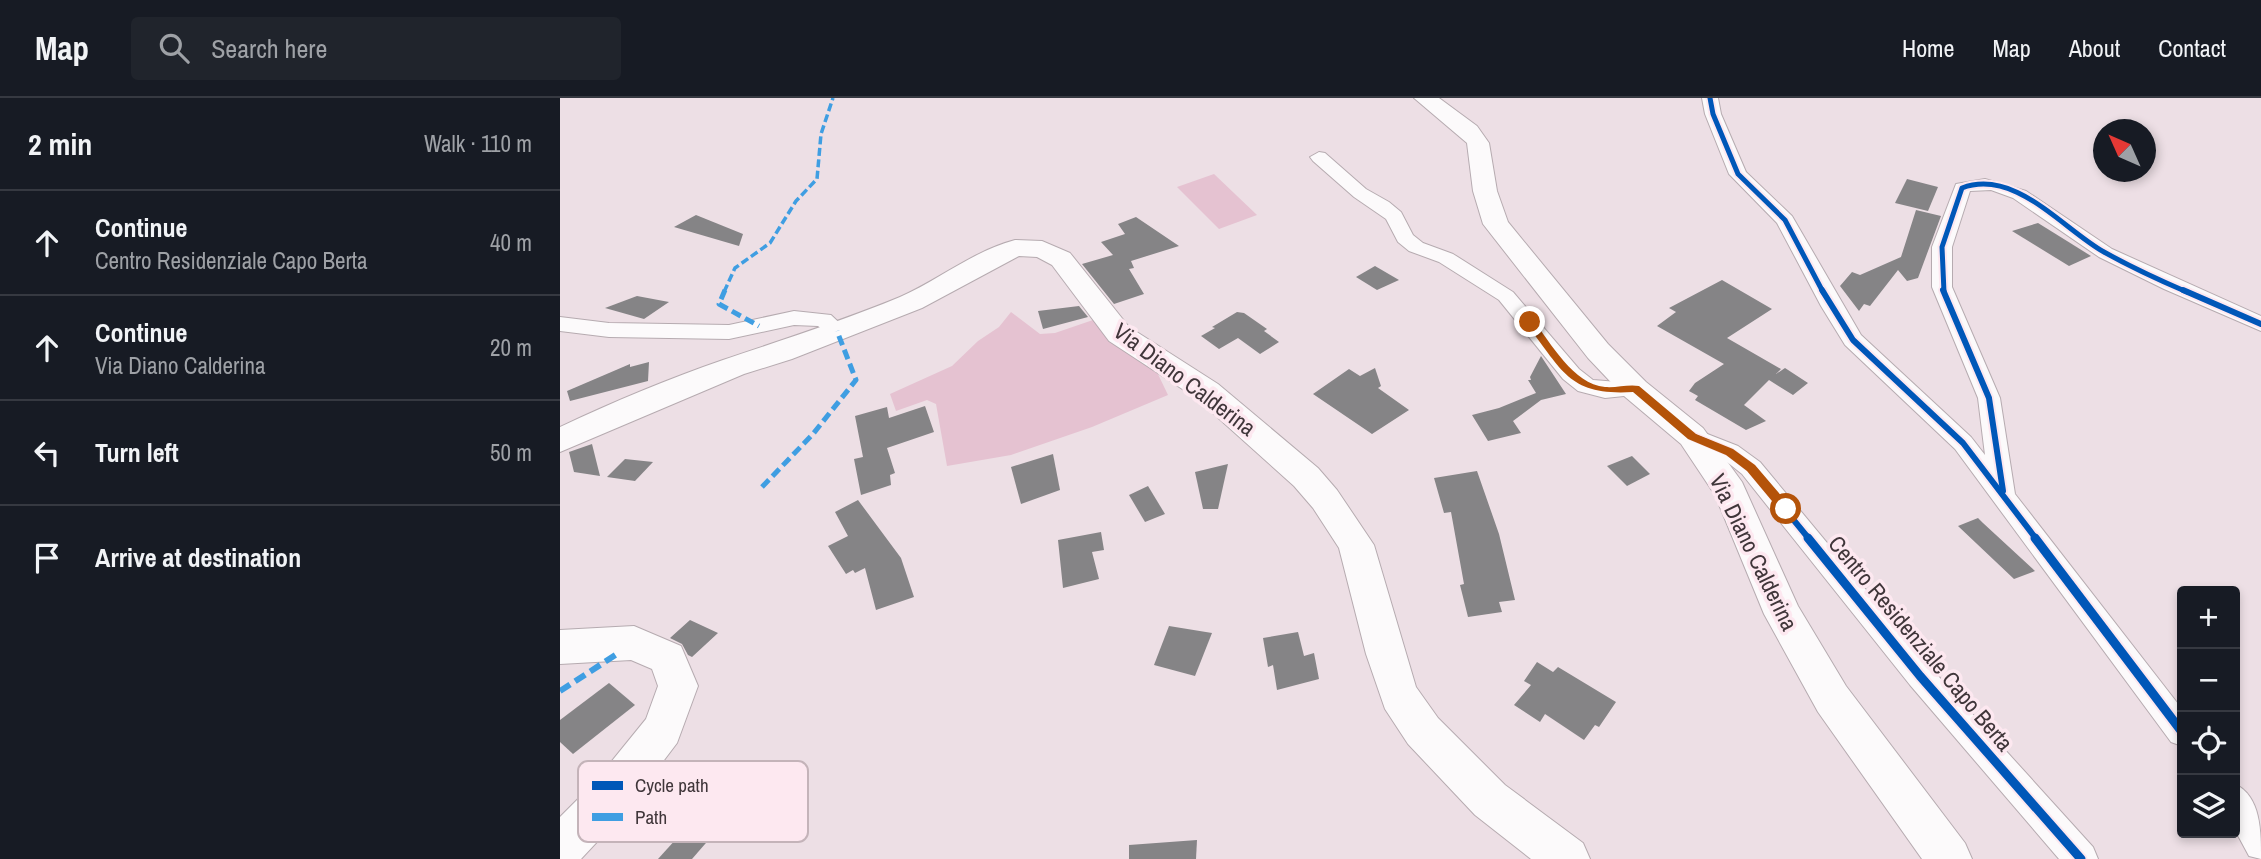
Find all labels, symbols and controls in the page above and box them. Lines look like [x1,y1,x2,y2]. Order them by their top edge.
search box [131,17,621,80]
text: Map [35,26,89,70]
icon: search [155,29,193,67]
text: Search here [211,31,327,66]
text: Home [1902,32,1954,64]
text: Map [1992,32,2031,64]
text: About [2069,32,2120,64]
text: Contact [2158,32,2226,64]
north arrow [2093,119,2156,182]
text: 2 min [28,124,92,164]
text: Walk · 110 m [424,128,532,159]
text: Continue [95,210,187,245]
icon: ahead [28,224,66,262]
text: 40 m [490,227,532,258]
text: Centro Residenziale Capo Berta [95,245,368,276]
route end [1514,306,1545,337]
text: Continue [95,315,187,350]
street label: Via Diano Calderina [1108,315,1263,443]
icon: ahead [28,329,66,367]
text: 20 m [490,332,532,363]
text: Via Diano Calderina [95,350,266,381]
icon: left [28,434,66,472]
text: Turn left [95,435,179,470]
text: 50 m [490,437,532,468]
street label: Via Diano Calderina [1703,469,1806,636]
route start [1770,493,1801,524]
street label: Centro Residenziale Capo Berta [1822,529,2021,758]
icon: arrive [28,539,66,577]
text: Arrive at destination [95,540,301,575]
map controls [2177,586,2240,838]
button: + [2177,586,2240,649]
button: − [2177,649,2240,712]
button: locate [2177,712,2240,775]
legend [578,761,808,842]
text: Cycle path [635,772,709,798]
button: layers [2177,775,2240,838]
text: Path [635,804,667,830]

